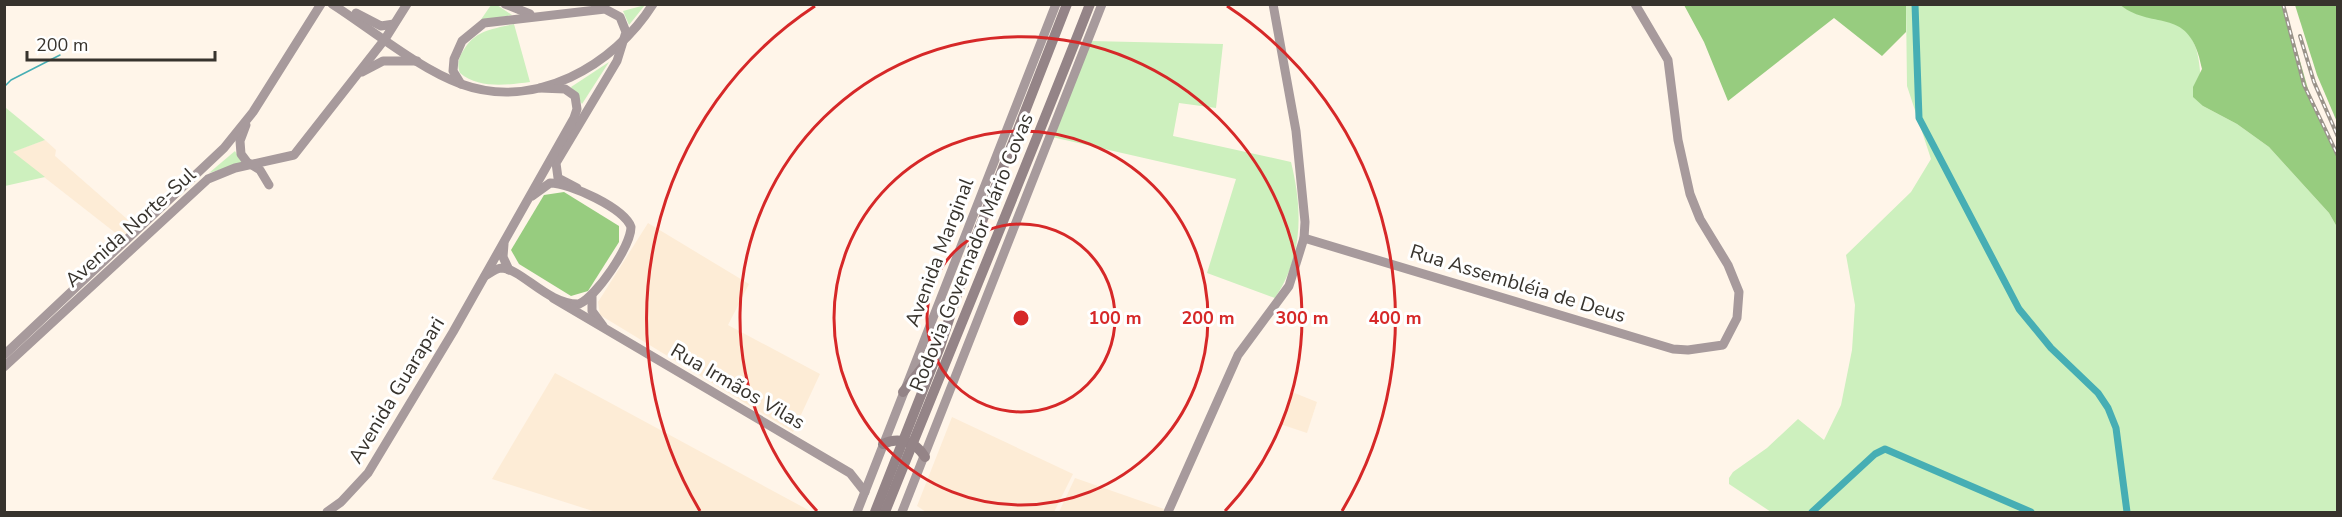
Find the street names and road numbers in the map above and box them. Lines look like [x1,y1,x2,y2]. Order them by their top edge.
street label: Rodovia Governador Mário Covas [903,109,1040,395]
street label: Avenida Norte-Sul [59,161,202,293]
street label: Avenida Marginal [899,174,980,330]
street label: Rua Assembléia de Deus [1407,238,1629,329]
street label: Avenida Guarapari [342,312,451,468]
street label: Rua Irmãos Vilas [666,337,810,436]

